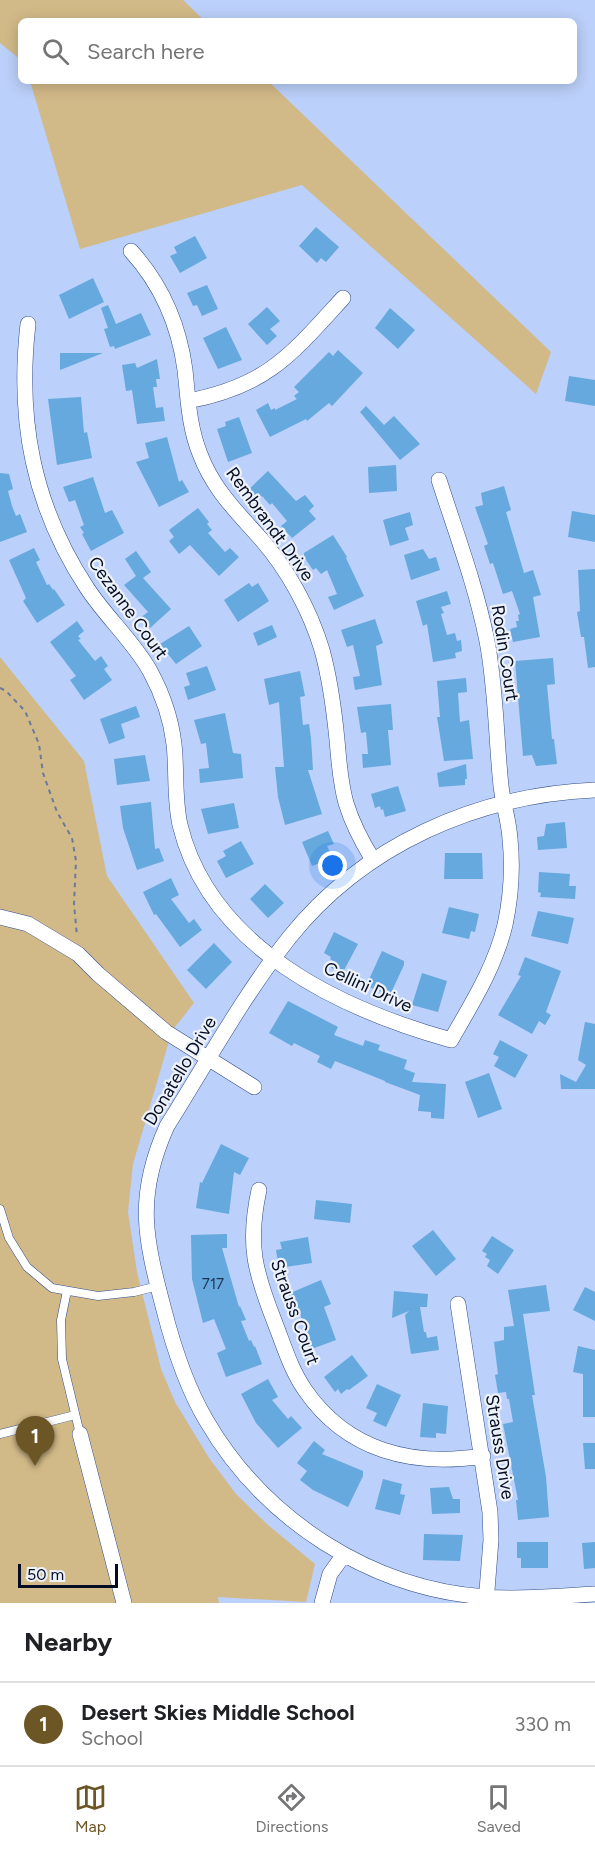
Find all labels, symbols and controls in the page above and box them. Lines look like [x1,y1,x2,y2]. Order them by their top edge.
search box [18,18,577,84]
icon: search [39,35,72,68]
text: Search here [87,38,205,65]
street label: Rembrandt Drive [221,463,319,585]
street label: Cezanne Court [83,552,173,664]
street label: Rodin Court [487,603,524,703]
your location [318,851,347,880]
street label: Cellini Drive [320,957,416,1017]
street label: Donatello Drive [139,1012,221,1129]
street label: Strauss Court [266,1256,324,1368]
house number: 717 [202,1275,224,1293]
street label: Strauss Drive [481,1393,519,1501]
pin: 1 [15,1416,54,1466]
scale bar [18,1561,118,1588]
text: 50 m [27,1565,64,1584]
text: Nearby [24,1626,112,1658]
text: Desert Skies Middle School [81,1699,355,1726]
text: 1 [39,1712,48,1736]
text: 330 m [514,1712,571,1736]
text: School [81,1726,143,1750]
tab: Map [74,1781,107,1836]
tab: Directions [255,1781,328,1836]
tab: Saved [477,1781,521,1836]

